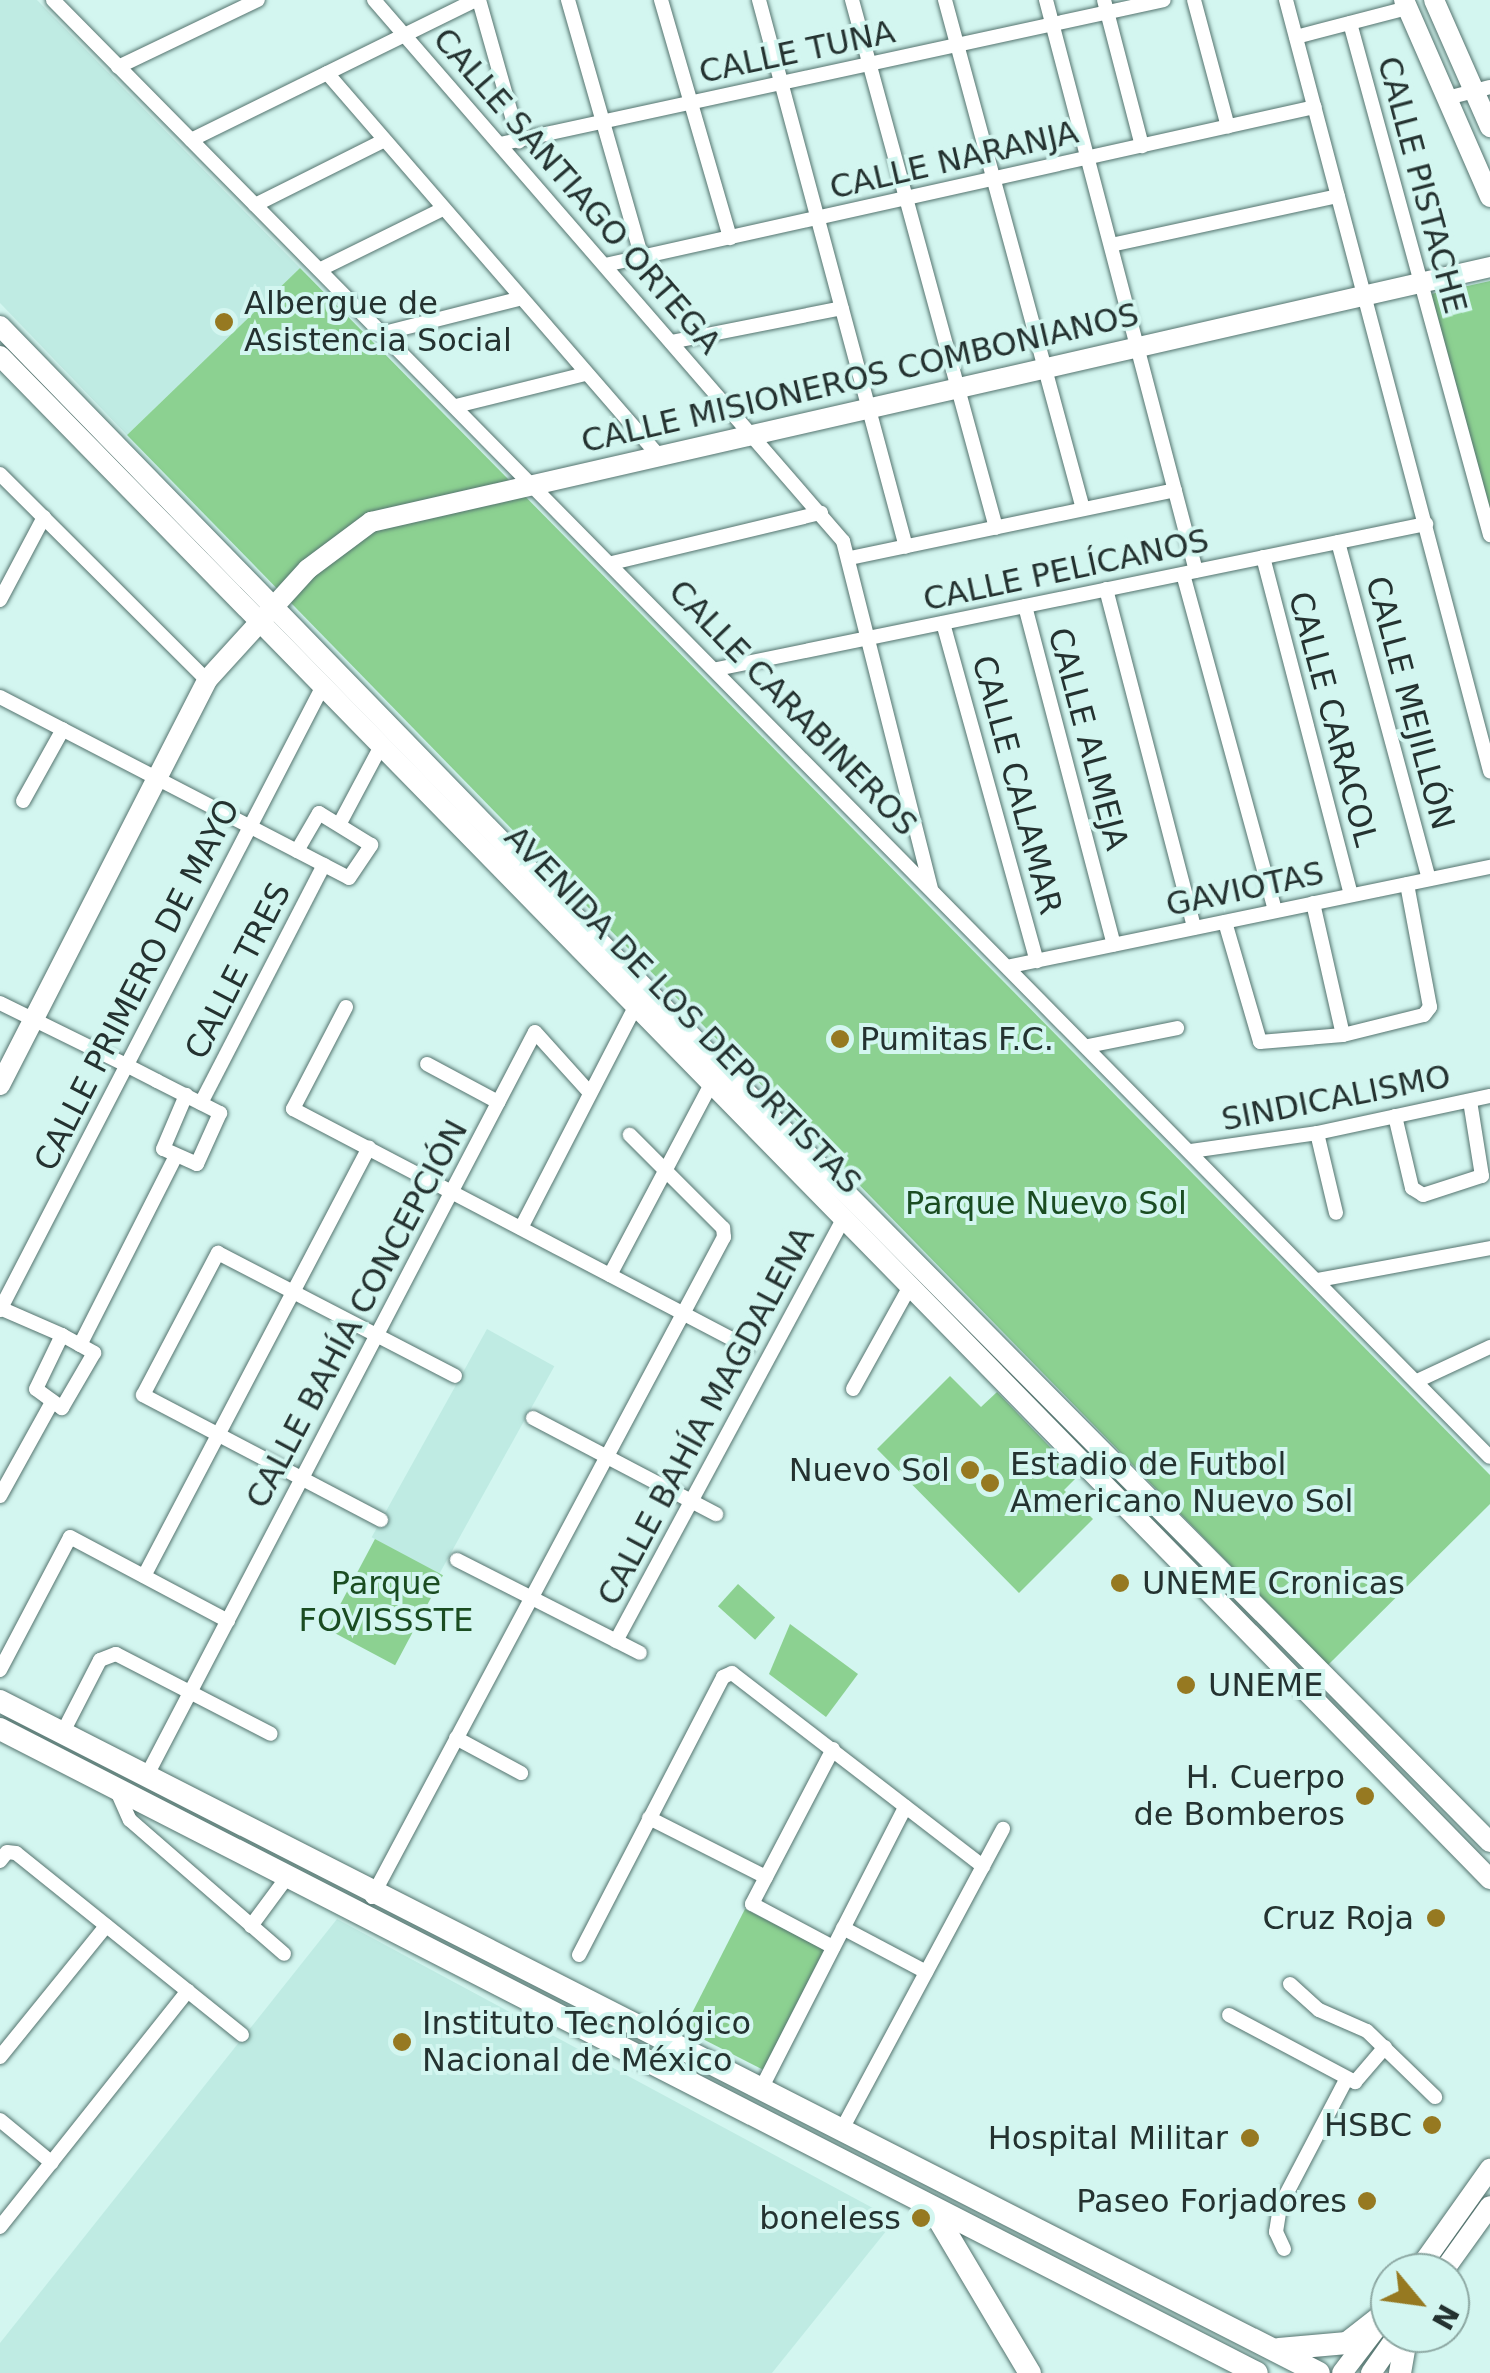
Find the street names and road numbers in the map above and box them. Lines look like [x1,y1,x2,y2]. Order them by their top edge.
street label: CALLE TUNA [696,13,898,91]
street label: CALLE SANTIAGO ORTEGA [425,20,729,362]
street label: CALLE PISTACHE [1369,52,1475,318]
street label: CALLE NARANJA [826,113,1082,207]
street label: CALLE MISIONEROS COMBONIANOS [578,295,1142,461]
street label: CALLE PELÍCANOS [920,521,1212,619]
street label: CALLE CARABINEROS [661,572,925,844]
street label: CALLE MEJILLÓN [1358,572,1462,834]
street label: CALLE CARACOL [1281,587,1385,851]
street label: CALLE ALMEJA [1040,624,1136,854]
street label: CALLE CALAMAR [964,651,1070,919]
street label: CALLE PRIMERO DE MAYO [26,793,248,1177]
street label: AVENIDA DE LOS DEPORTISTAS [497,818,869,1202]
street label: GAVIOTAS [1163,854,1327,924]
street label: CALLE TRES [177,876,299,1066]
street label: SINDICALISMO [1218,1057,1454,1139]
street label: CALLE BAHÍA CONCEPCIÓN [238,1113,476,1515]
street label: CALLE BAHÍA MAGDALENA [590,1220,822,1612]

